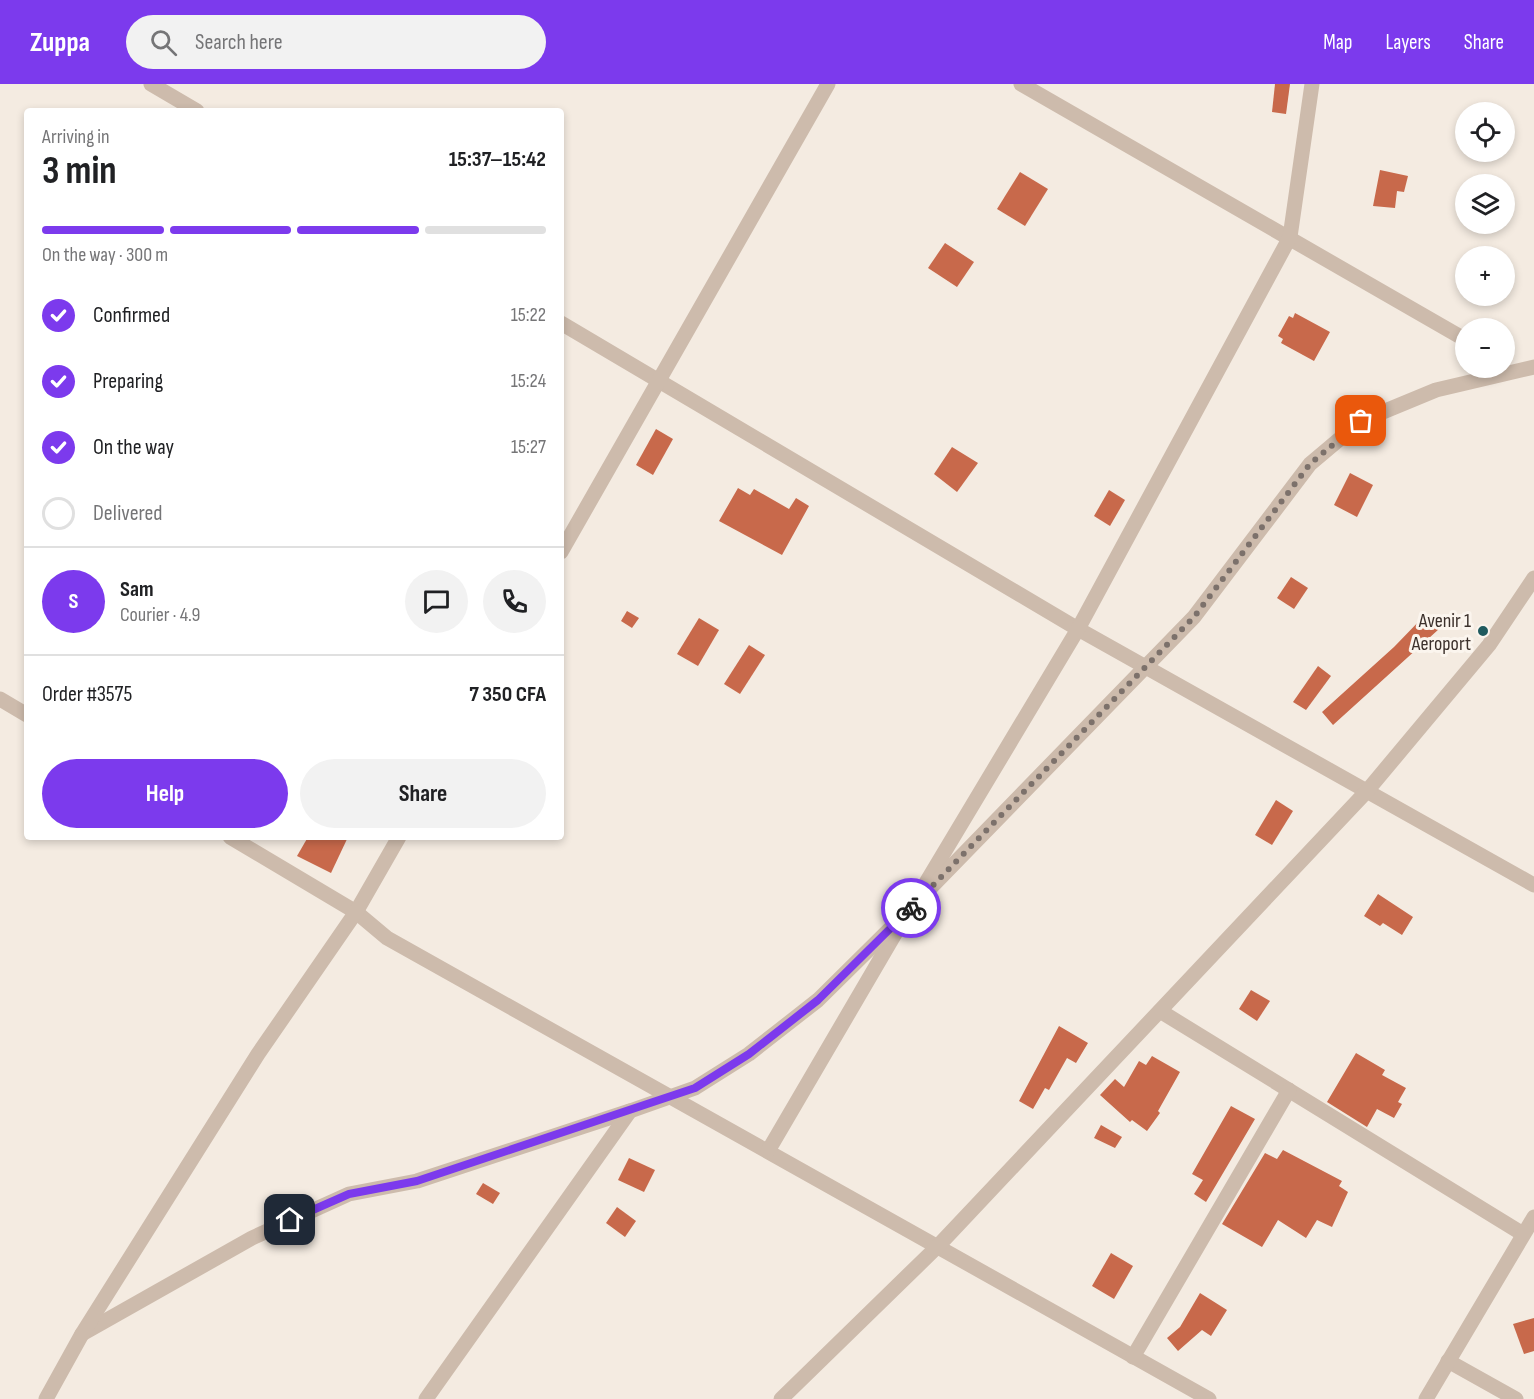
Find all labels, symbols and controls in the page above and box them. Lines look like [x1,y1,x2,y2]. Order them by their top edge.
search box [126,15,546,69]
text: Zuppa [30,26,90,59]
icon: search [147,26,180,59]
text: Search here [195,29,283,56]
text: Map [1323,30,1352,55]
text: Layers [1385,30,1431,55]
text: Share [1464,30,1504,55]
map controls [1455,102,1515,378]
button: locate [1455,102,1515,162]
text: Arriving in [42,125,110,149]
text: 15:37–15:42 [449,146,546,173]
text: 3 min [42,148,117,195]
button: layers [1455,174,1515,234]
text: On the way · 300 m [42,243,168,267]
button: + [1455,246,1515,306]
icon: check [42,299,75,332]
text: Confirmed [93,302,170,329]
text: 15:22 [511,303,546,327]
button: − [1455,318,1515,378]
icon: check [42,365,75,398]
text: Preparing [93,368,163,395]
text: 15:24 [511,369,546,393]
pin [1335,395,1386,446]
icon: bag [1344,404,1377,437]
icon: check [42,431,75,464]
text: On the way [93,434,174,461]
text: 15:27 [511,435,546,459]
text: Delivered [93,500,162,527]
button: chat [405,570,468,633]
button: phone [483,570,546,633]
text: Sam [120,576,154,603]
text: S [69,588,78,615]
text: Courier · 4.9 [120,603,200,627]
place label: Avenir 1 Aeroport [1411,609,1471,656]
marker: Avenir 1 Aeroport [1476,624,1490,638]
text: Order #3575 [42,681,132,708]
text: 7 350 CFA [469,681,546,708]
button: Help [42,759,288,828]
button: Share [300,759,546,828]
courier [881,878,941,938]
icon: bike [895,892,928,925]
pin [264,1194,315,1245]
icon: home [273,1203,306,1236]

